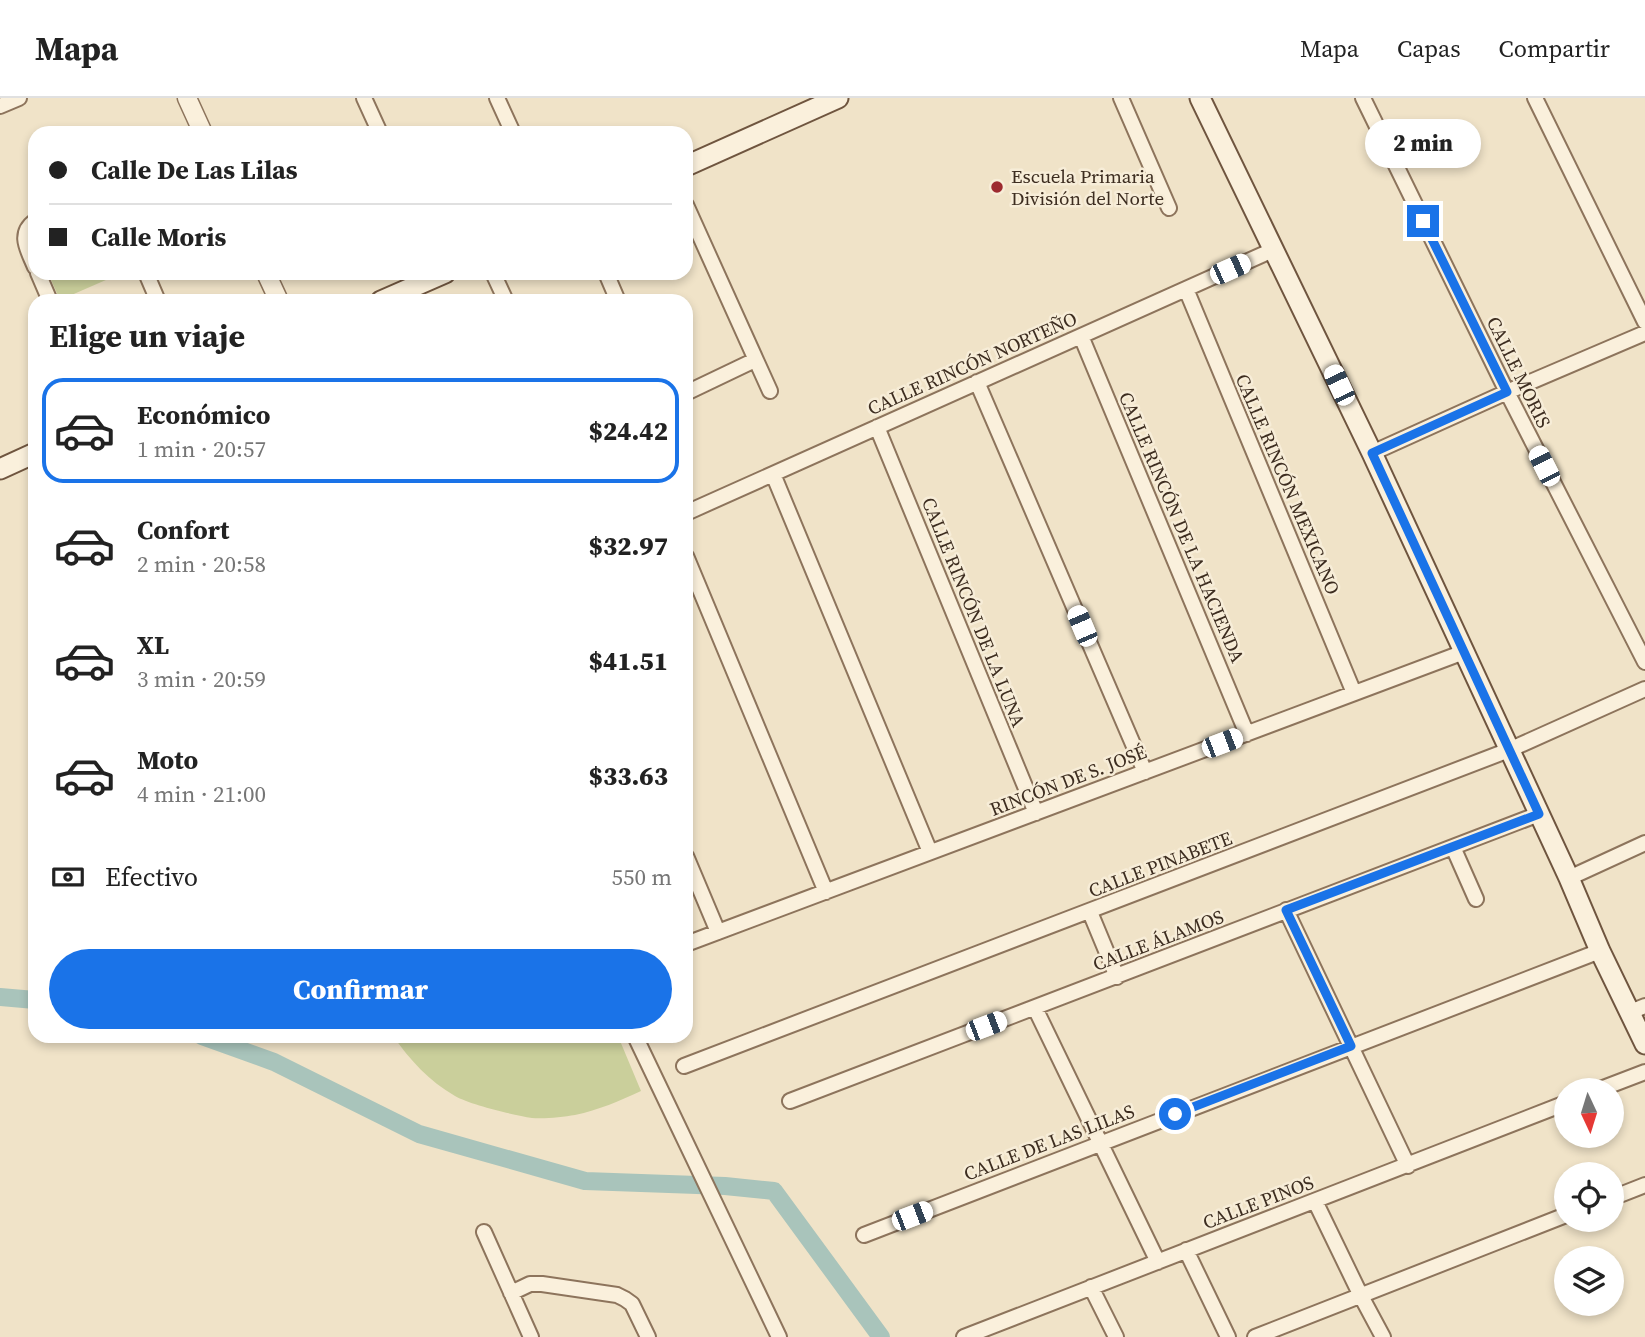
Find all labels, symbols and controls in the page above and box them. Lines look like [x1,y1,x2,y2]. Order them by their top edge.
text: Mapa [35,26,118,71]
text: Mapa [1300,32,1359,65]
text: Capas [1397,32,1461,65]
text: Compartir [1499,32,1610,65]
callout: 2 min [1365,120,1481,169]
text: 2 min [1393,127,1453,159]
text: Calle De Las Lilas [91,152,298,188]
place label: Escuela Primaria División del Norte [1011,163,1164,211]
marker: Escuela Primaria División del Norte [989,179,1005,195]
route end [1407,205,1439,237]
text: Calle Moris [91,219,226,255]
car [1207,251,1254,287]
street label: CALLE RINCÓN NORTEÑO [863,305,1081,421]
street label: CALLE MORIS [1481,312,1557,432]
text: Elige un viaje [49,314,245,358]
car [1321,362,1358,408]
street label: CALLE RINCÓN MEXICANO [1230,370,1346,598]
street label: CALLE RINCÓN DE LA HACIENDA [1113,388,1251,667]
text: Económico [137,397,270,433]
icon: car [53,399,116,462]
text: $24.42 [589,413,668,449]
text: 1 min · 20:57 [137,433,266,465]
car [1526,443,1563,489]
street label: CALLE RINCÓN DE LA LUNA [916,493,1032,731]
text: Confort [137,512,229,548]
icon: car [53,514,116,577]
text: $32.97 [589,528,668,564]
text: 2 min · 20:58 [137,548,266,580]
car [1065,603,1100,649]
text: XL [137,627,169,663]
icon: car [53,629,116,692]
text: $41.51 [589,643,668,679]
text: 3 min · 20:59 [137,663,266,695]
car [1199,726,1246,760]
street label: RINCÓN DE S. JOSÉ [986,738,1150,822]
text: Moto [137,742,198,778]
icon: car [53,744,116,807]
text: $33.63 [589,758,668,794]
text: 4 min · 21:00 [137,778,266,810]
street label: CALLE PINABETE [1084,825,1236,903]
icon: cash [49,858,87,896]
text: Efectivo [105,859,198,895]
text: 550 m [611,861,672,893]
street label: CALLE ÁLAMOS [1089,903,1227,977]
button: Confirmar [49,949,672,1029]
car [963,1009,1010,1043]
north arrow [1554,1078,1624,1148]
map controls [1554,1078,1624,1316]
street label: CALLE DE LAS LILAS [960,1097,1138,1187]
route start [1159,1098,1191,1130]
button: locate [1554,1162,1624,1232]
street label: CALLE PINOS [1199,1169,1317,1235]
car [889,1199,936,1233]
button: layers [1554,1246,1624,1316]

